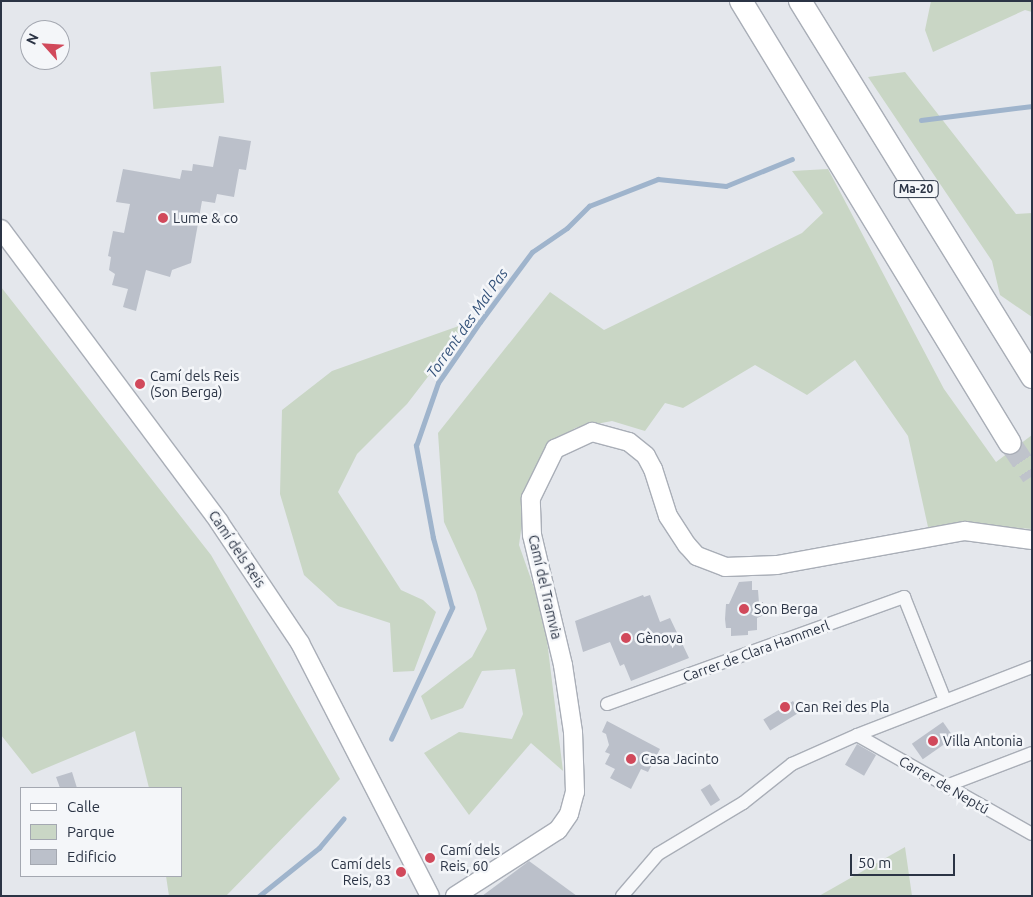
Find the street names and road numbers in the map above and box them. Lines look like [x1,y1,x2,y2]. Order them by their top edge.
road number: Ma-20 [894,180,938,198]
street label: Camí dels Reis [205,507,269,591]
street label: Camí del Tramvia [525,533,565,641]
street label: Carrer de Clara Hammerl [680,617,832,685]
street label: Carrer de Neptú [896,752,992,818]

